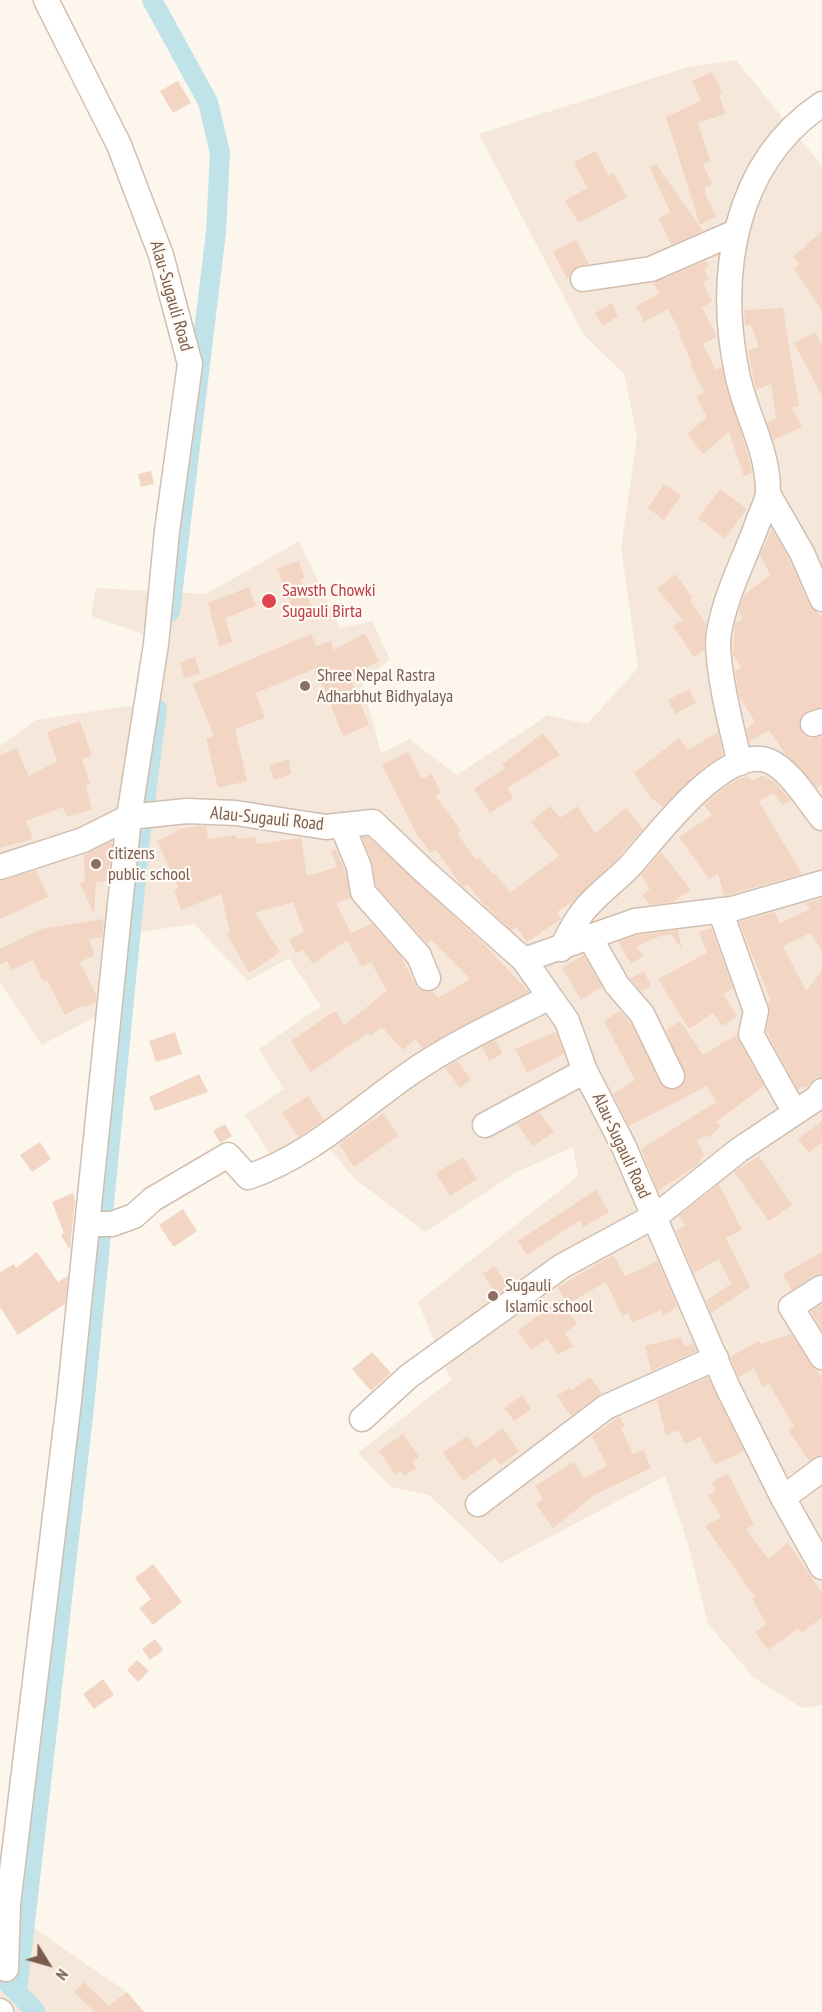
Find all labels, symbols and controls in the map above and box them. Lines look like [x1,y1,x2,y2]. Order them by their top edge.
street label: Alau-Sugauli Road [145,238,197,354]
place label: Sawsth Chowki Sugauli Birta [282,580,376,622]
marker: Sawsth Chowki Sugauli Birta [260,592,278,610]
place label: Shree Nepal Rastra Adharbhut Bidhyalaya [317,665,453,708]
marker: Shree Nepal Rastra Adharbhut Bidhyalaya [298,679,312,693]
street label: Alau-Sugauli Road [209,802,325,836]
place label: citizens public school [108,843,190,886]
marker: citizens public school [89,857,103,871]
street label: Alau-Sugauli Road [587,1090,655,1202]
place label: Sugauli Islamic school [505,1275,593,1318]
marker: Sugauli Islamic school [486,1289,500,1303]
north arrow [18,1934,78,1994]
text: N [52,1965,73,1984]

